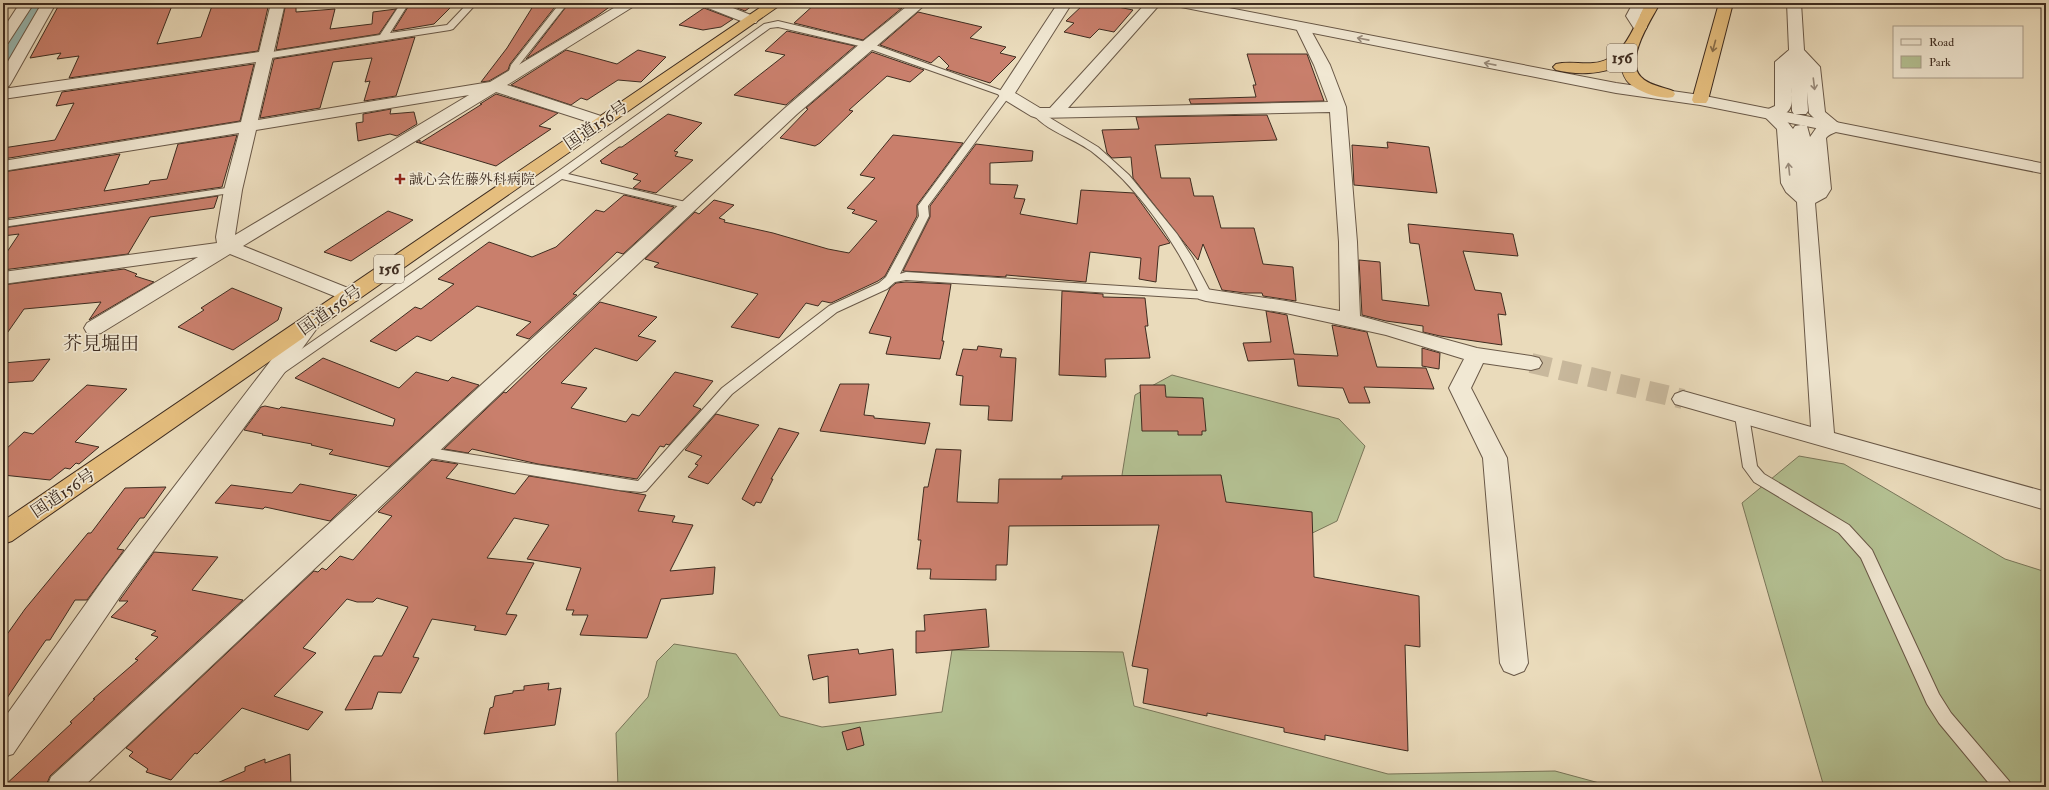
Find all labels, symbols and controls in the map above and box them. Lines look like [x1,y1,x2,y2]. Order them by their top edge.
legend [1893,26,2023,78]
one-way arrow [1357,35,1370,43]
text: Road [1929,35,1954,50]
one-way arrow [1710,39,1717,52]
road number: 156 [1607,44,1637,72]
text: Park [1929,55,1951,70]
one-way arrow [1484,60,1497,68]
one-way arrow [1810,77,1818,90]
street label: 国道156号 [560,96,632,154]
one-way arrow [1785,163,1792,176]
place label: 誠心会佐藤外科病院 [409,171,535,188]
marker: 誠心会佐藤外科病院 [394,173,406,185]
road number: 156 [374,255,404,283]
street label: 国道156号 [294,280,366,340]
district label: 芥見堀田 [63,332,139,356]
street label: 国道156号 [27,464,99,522]

